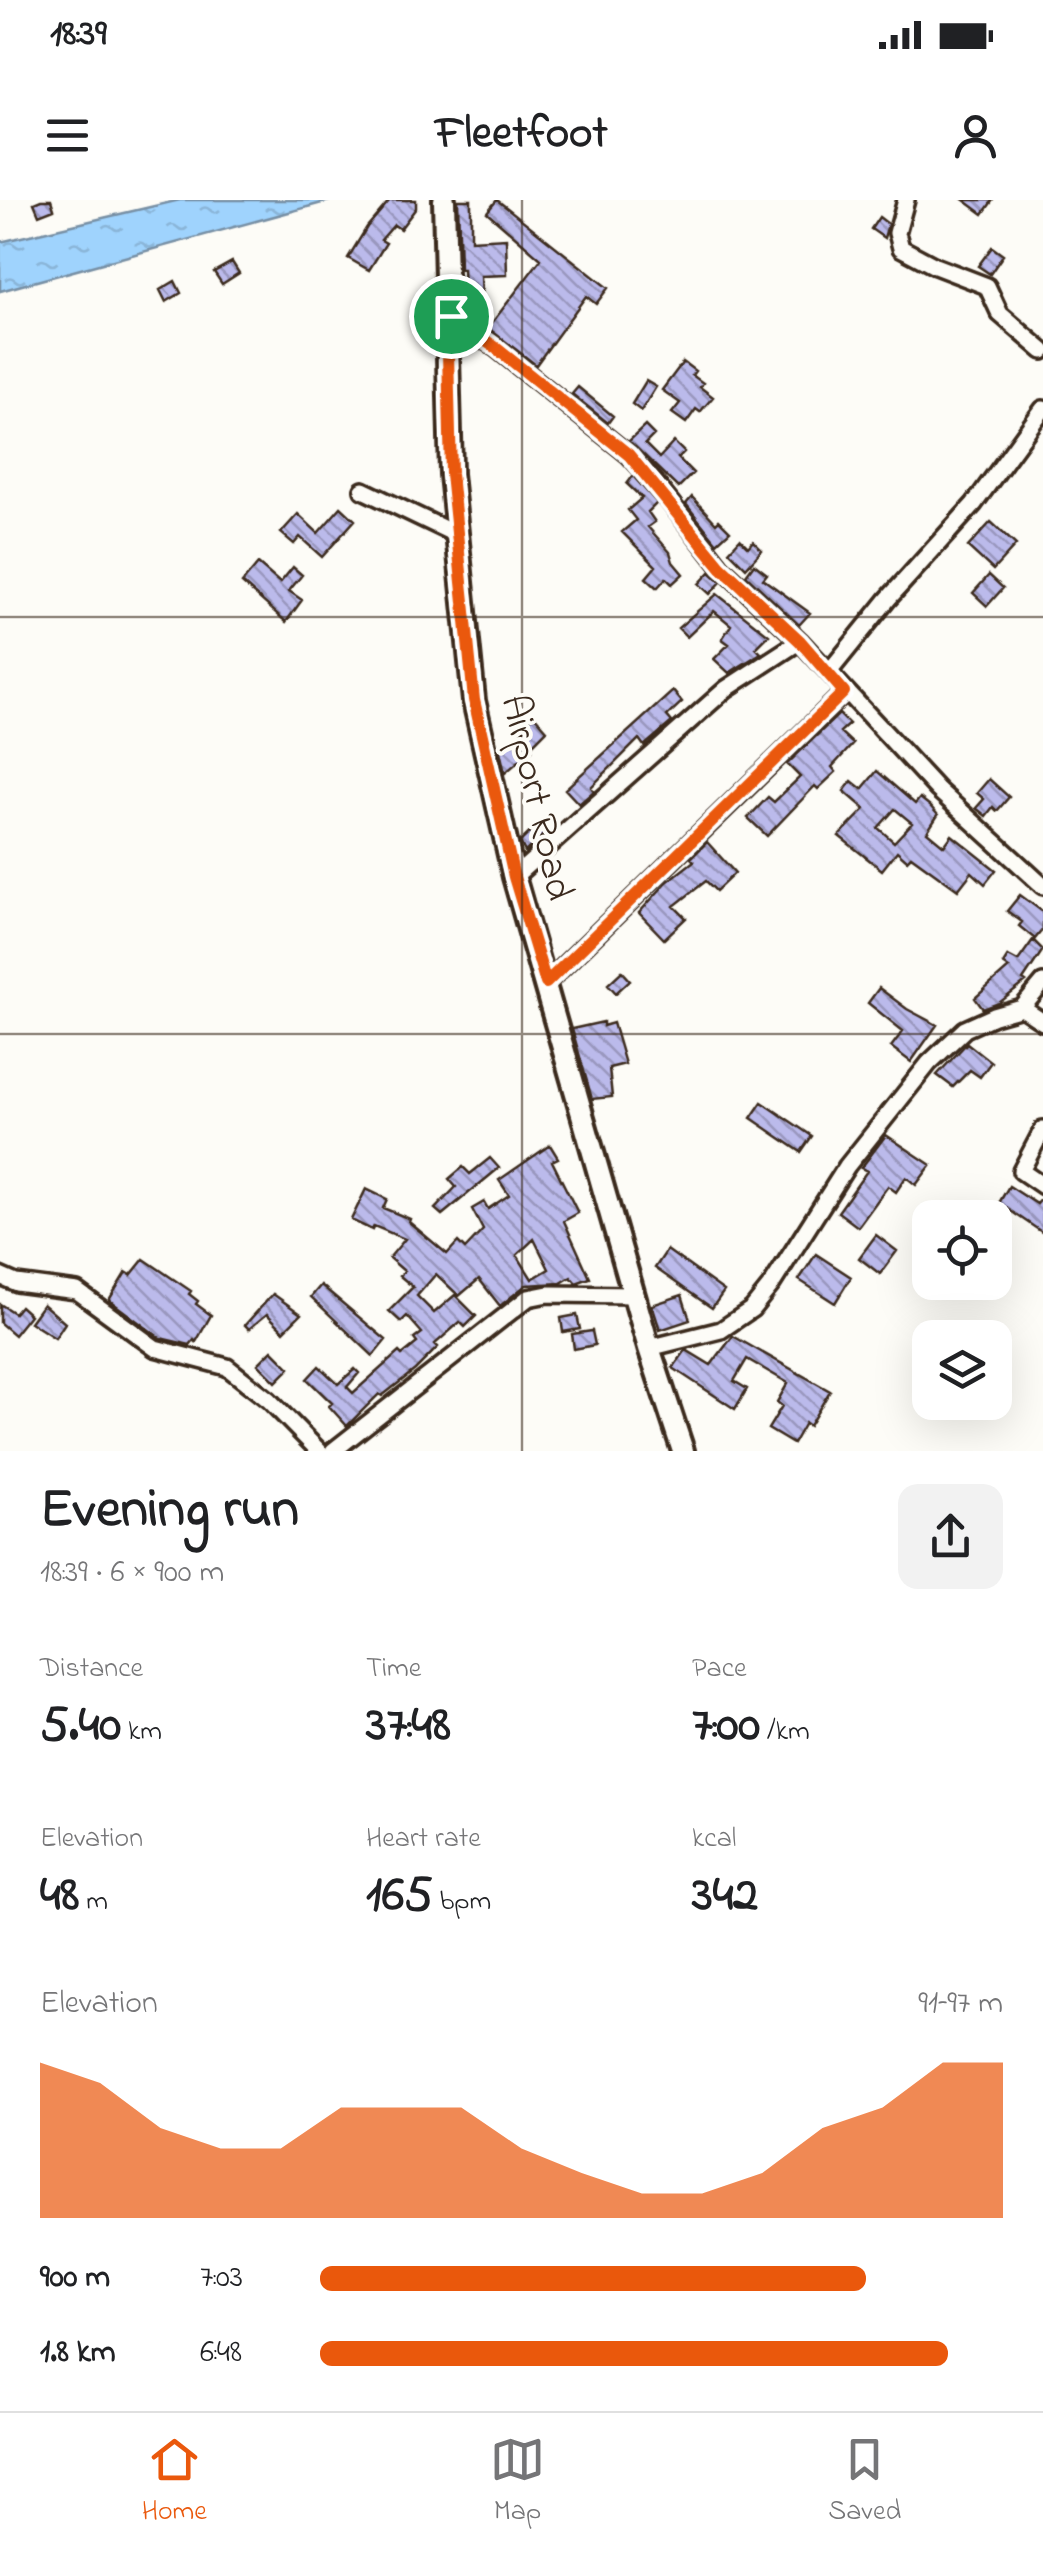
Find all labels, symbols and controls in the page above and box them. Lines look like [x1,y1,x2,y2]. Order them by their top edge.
text: 18:39 [50,7,107,63]
text: Fleetfoot [435,102,608,168]
icon: menu [40,108,95,163]
icon: person [948,108,1003,163]
pin [409,274,494,359]
icon: arrive [424,289,479,344]
street label: Airport Road [483,689,587,907]
map controls [912,1200,1012,1420]
button: locate [912,1200,1012,1300]
button: layers [912,1320,1012,1420]
text: Evening run [40,1472,299,1552]
button: share [898,1484,1003,1589]
text: 18:39 · 6 × 900 m [40,1550,224,1597]
text: Distance [40,1649,143,1690]
text: Time [366,1649,421,1690]
text: Pace [692,1649,747,1690]
text: 5.40 [40,1690,121,1763]
text: 37:48 [366,1690,451,1763]
text: 7:00 [692,1690,760,1763]
text: km [121,1712,162,1753]
text: /km [760,1712,810,1753]
text: Elevation [40,1819,143,1860]
text: Heart rate [366,1819,481,1860]
text: kcal [692,1819,737,1860]
text: 48 [40,1860,79,1933]
text: 165 [366,1860,433,1933]
text: 342 [692,1860,758,1933]
text: m [79,1882,108,1923]
text: bpm [433,1882,491,1923]
text: Elevation [40,1981,158,2028]
text: 91–97 m [918,1981,1003,2028]
text: 900 m [40,2255,110,2302]
text: 7:03 [200,2255,243,2302]
text: 1.8 km [40,2330,116,2377]
text: 6:48 [200,2330,242,2377]
tab: Home [142,2432,207,2533]
tab: Map [490,2432,545,2533]
tab: Saved [828,2432,901,2533]

